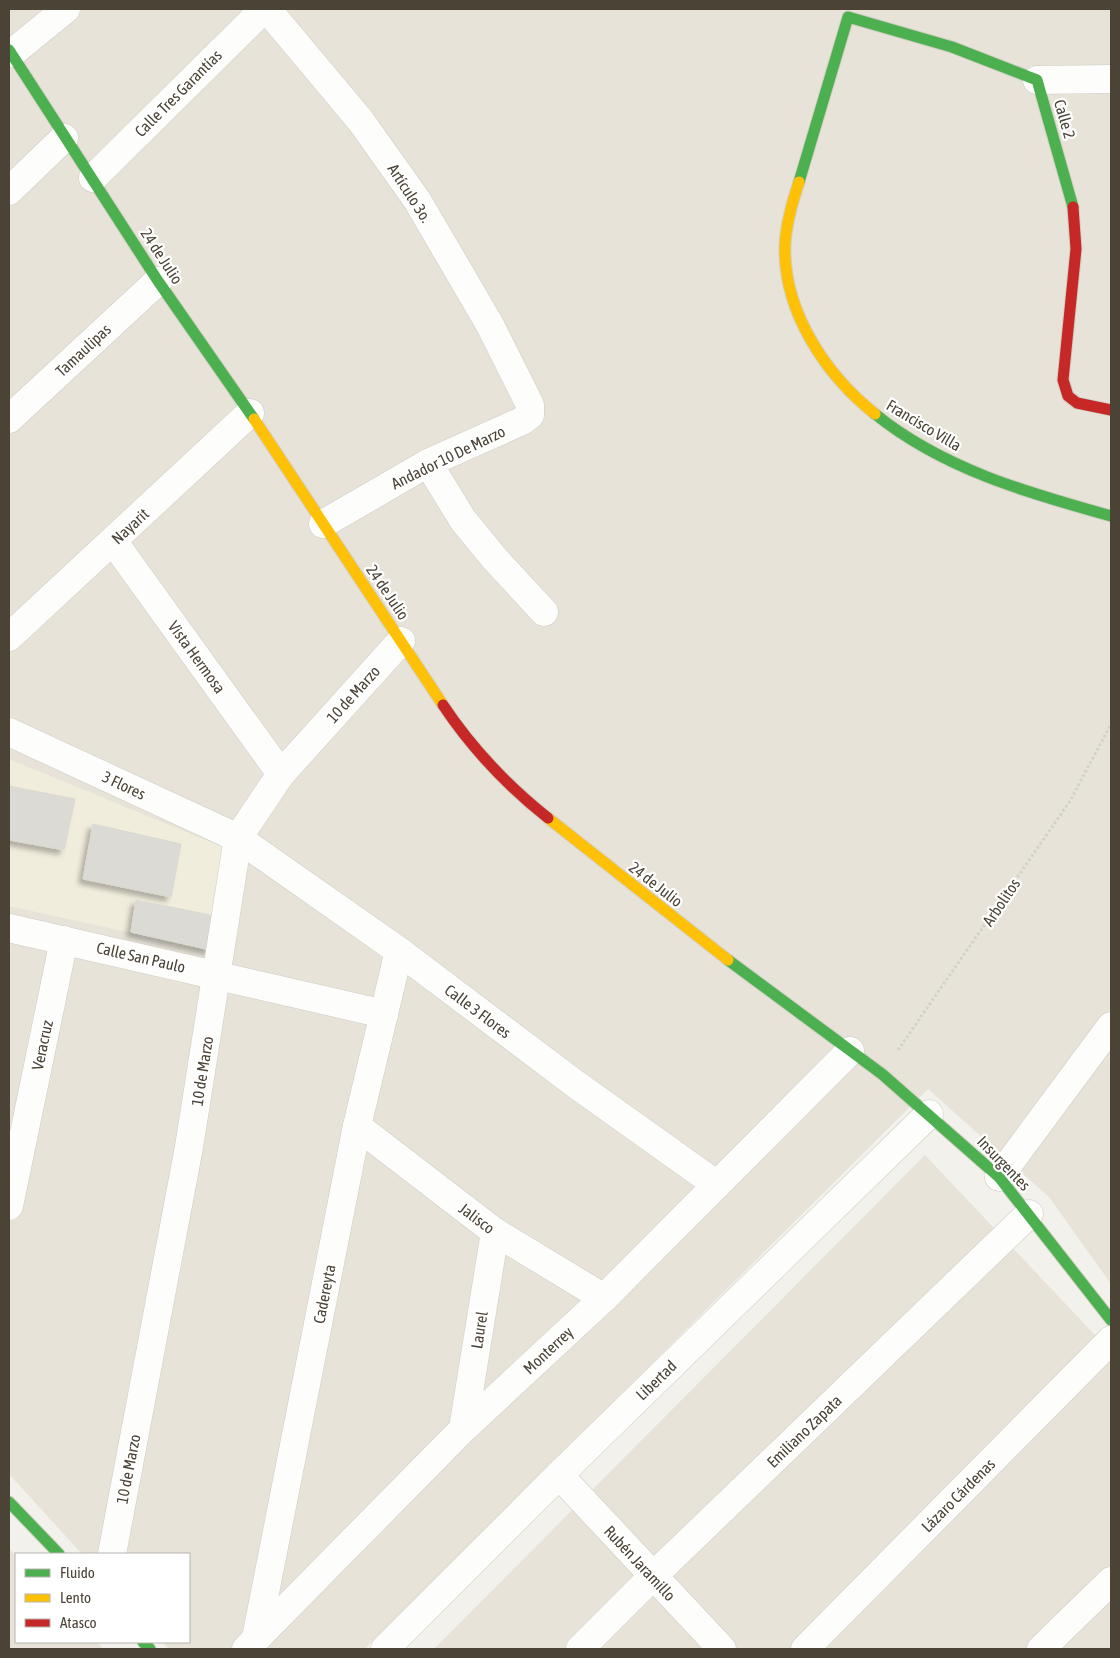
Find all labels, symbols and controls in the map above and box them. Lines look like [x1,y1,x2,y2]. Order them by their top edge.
street label: Calle Tres Garantías [131,46,225,140]
street label: Calle 2 [1051,97,1079,141]
street label: Artículo 3o. [384,160,436,226]
street label: 24 de Julio [137,225,187,287]
street label: Tamaulipas [52,320,115,381]
street label: Francisco Villa [883,396,965,454]
street label: Andador 10 De Marzo [388,422,508,492]
street label: Nayarit [108,504,153,548]
street label: 24 de Julio [363,561,413,623]
street label: Vista Hermosa [165,617,229,697]
street label: 10 de Marzo [323,662,383,726]
street label: 3 Flores [100,767,149,803]
street label: 24 de Julio [626,858,686,910]
street label: Arbolitos [979,875,1024,929]
street label: Calle San Paulo [95,938,187,976]
street label: Calle 3 Flores [442,980,515,1042]
street label: Veracruz [28,1018,56,1072]
street label: 10 de Marzo [188,1035,216,1107]
street label: Insurgentes [973,1132,1034,1195]
street label: Jalisco [456,1199,498,1237]
street label: Cadereyta [309,1263,340,1325]
street label: Laurel [467,1309,491,1350]
street label: Monterrey [520,1322,577,1378]
street label: Libertad [632,1357,680,1403]
street label: Emiliano Zapata [763,1391,846,1472]
street label: 10 de Marzo [112,1433,144,1505]
street label: Lázaro Cárdenas [918,1454,999,1535]
street label: Rubén Jaramillo [601,1522,679,1604]
legend [15,1553,190,1643]
text: Fluido [60,1564,95,1581]
text: Lento [60,1589,91,1606]
text: Atasco [60,1614,97,1631]

